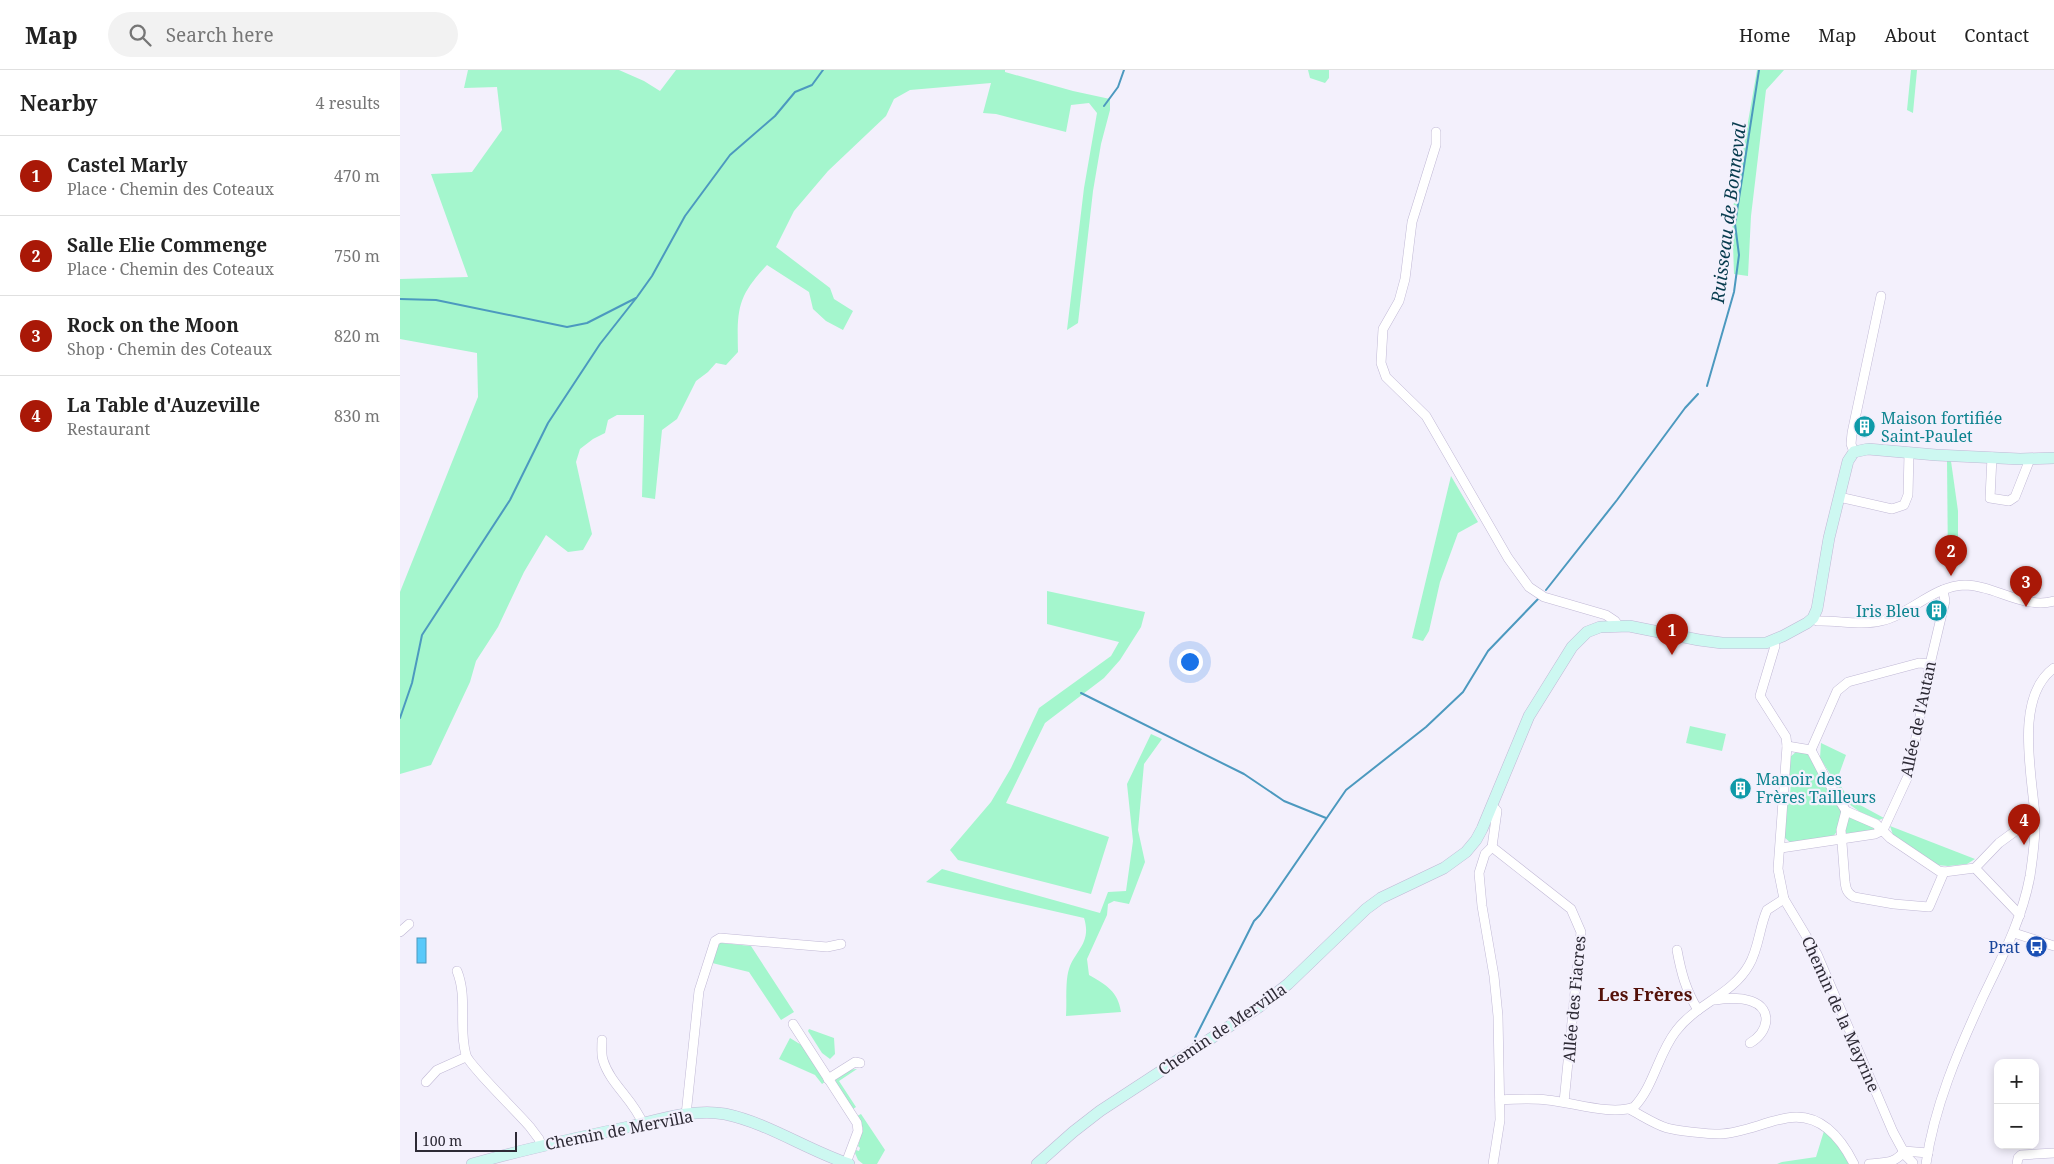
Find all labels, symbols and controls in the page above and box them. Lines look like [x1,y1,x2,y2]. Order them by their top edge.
search box [108,12,458,57]
text: Map [25,18,78,51]
icon: search [126,21,154,49]
text: Search here [166,22,274,48]
text: Home [1739,23,1790,47]
text: Map [1818,23,1856,47]
text: About [1884,23,1936,47]
text: Contact [1964,23,2029,47]
text: Nearby [20,89,98,117]
text: 4 results [316,92,380,114]
water label: Ruisseau de Bonneval [1705,121,1751,306]
text: Castel Marly [67,152,188,178]
text: 1 [31,165,41,187]
text: 470 m [334,165,380,187]
text: Place · Chemin des Coteaux [67,178,274,200]
text: Salle Elie Commenge [67,232,267,258]
text: 2 [31,245,41,267]
text: 750 m [334,245,380,267]
text: Place · Chemin des Coteaux [67,258,274,280]
text: Rock on the Moon [67,312,239,338]
text: 3 [31,325,41,347]
text: 820 m [334,325,380,347]
text: Shop · Chemin des Coteaux [67,338,272,360]
text: La Table d'Auzeville [67,392,260,418]
text: 4 [31,405,41,427]
text: 830 m [334,405,380,427]
place label: Maison fortifiée Saint-Paulet [1881,407,2002,447]
building icon: Maison fortifiée Saint-Paulet [1853,415,1877,439]
text: Restaurant [67,418,150,440]
pin: 2 [1935,535,1967,576]
pin: 3 [2010,566,2042,607]
building icon: Iris Bleu [1924,599,1948,623]
place label: Iris Bleu [1856,600,1920,622]
pin: 1 [1656,614,1688,655]
your location [1177,649,1203,675]
street label: Allée de l'Autan [1895,659,1941,779]
place label: Manoir des Frères Tailleurs [1756,768,1876,808]
building icon: Manoir des Frères Tailleurs [1728,776,1752,800]
pin: 4 [2008,804,2040,845]
street label: Chemin de la Mayrine [1797,933,1885,1095]
street label: Allée des Fiacres [1558,935,1590,1063]
bus stop icon: Prat [2024,935,2048,959]
place label: Prat [1988,936,2020,958]
street label: Chemin de Mervilla [1154,978,1290,1080]
district label: Les Frères [1598,982,1693,1006]
map controls [1994,1059,2039,1149]
button: + [1994,1059,2039,1104]
button: − [1994,1104,2039,1149]
street label: Chemin de Mervilla [543,1105,695,1155]
scale bar [415,1129,518,1152]
text: 100 m [422,1131,462,1150]

